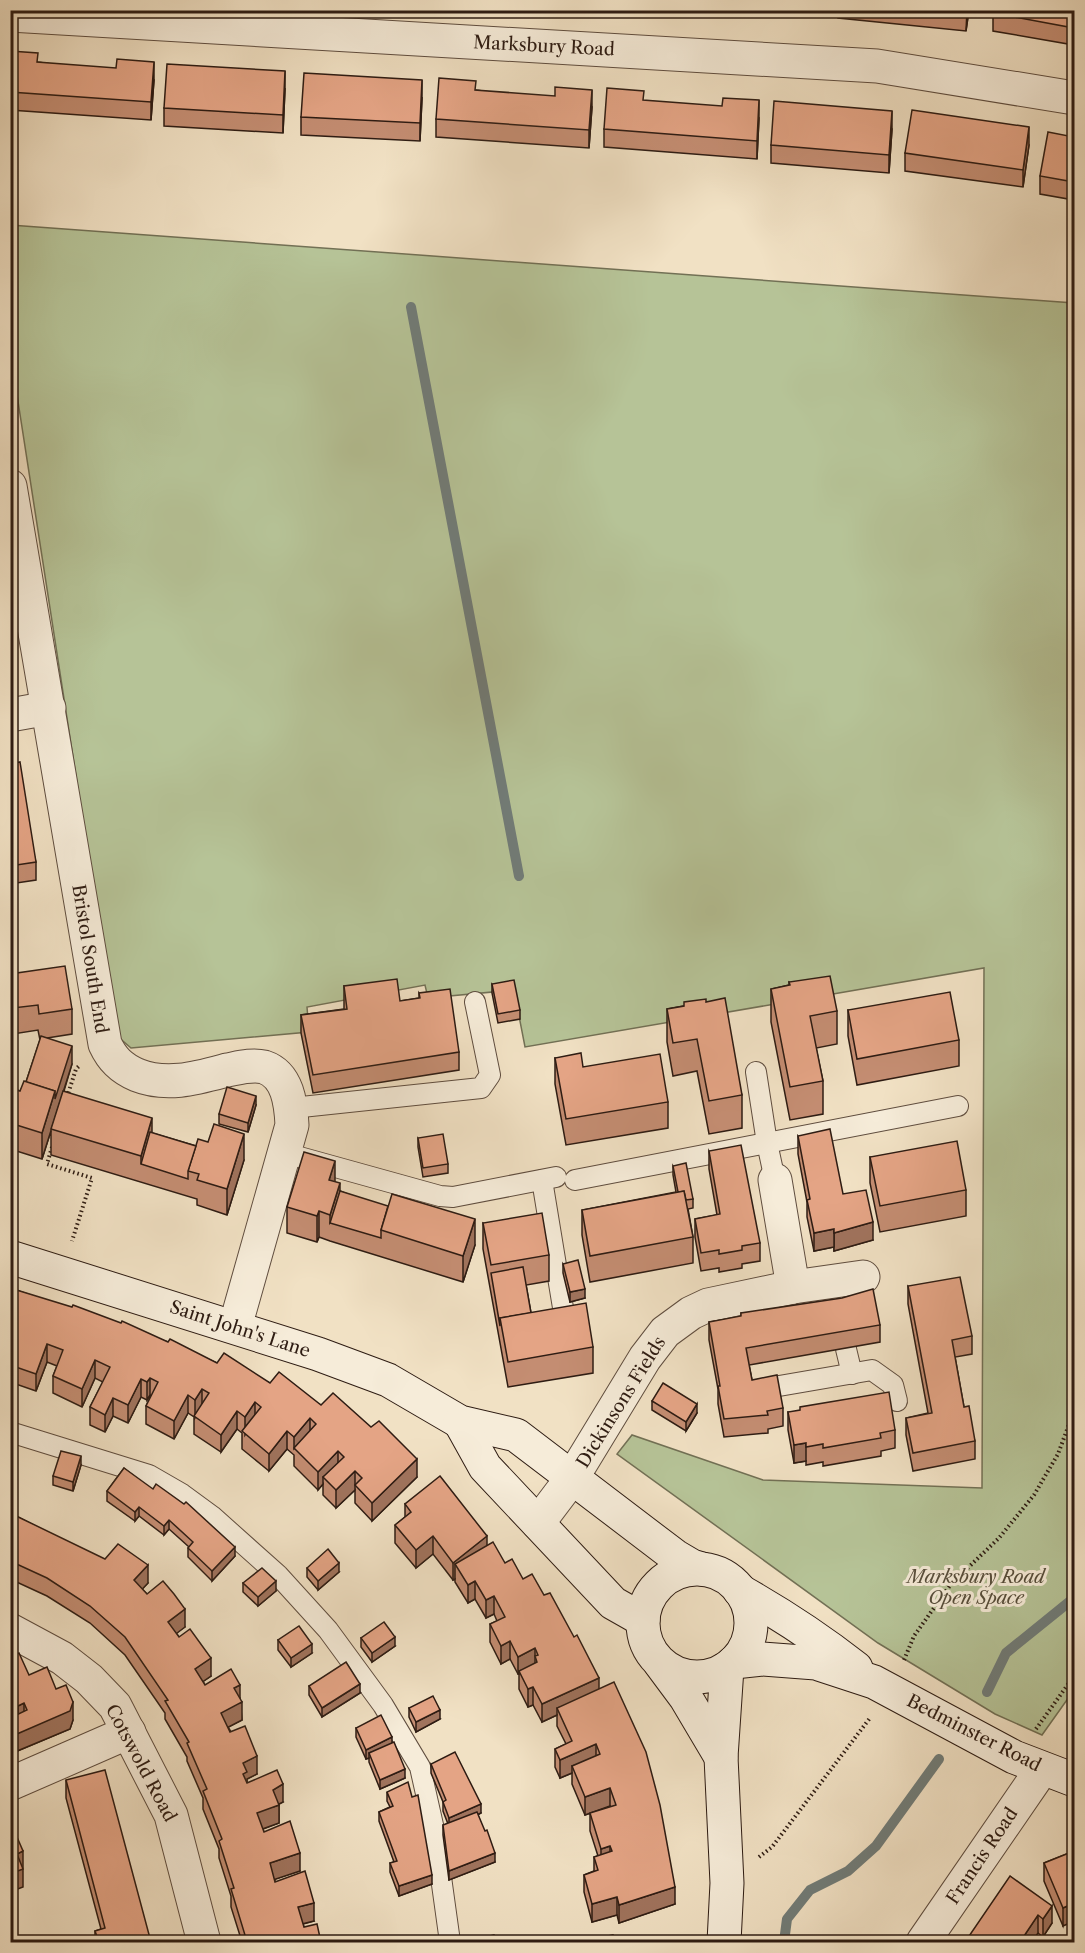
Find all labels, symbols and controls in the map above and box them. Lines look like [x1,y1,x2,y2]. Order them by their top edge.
street label: Marksbury Road [473,31,615,61]
street label: Bristol South End [67,883,113,1035]
street label: Saint John's Lane [167,1296,313,1362]
street label: Dickinsons Fields [572,1332,670,1472]
park label: Marksbury Road Open Space [905,1566,1047,1609]
street label: Bedminster Road [903,1690,1045,1776]
street label: Cotswold Road [101,1700,181,1826]
street label: Francis Road [942,1803,1022,1909]

